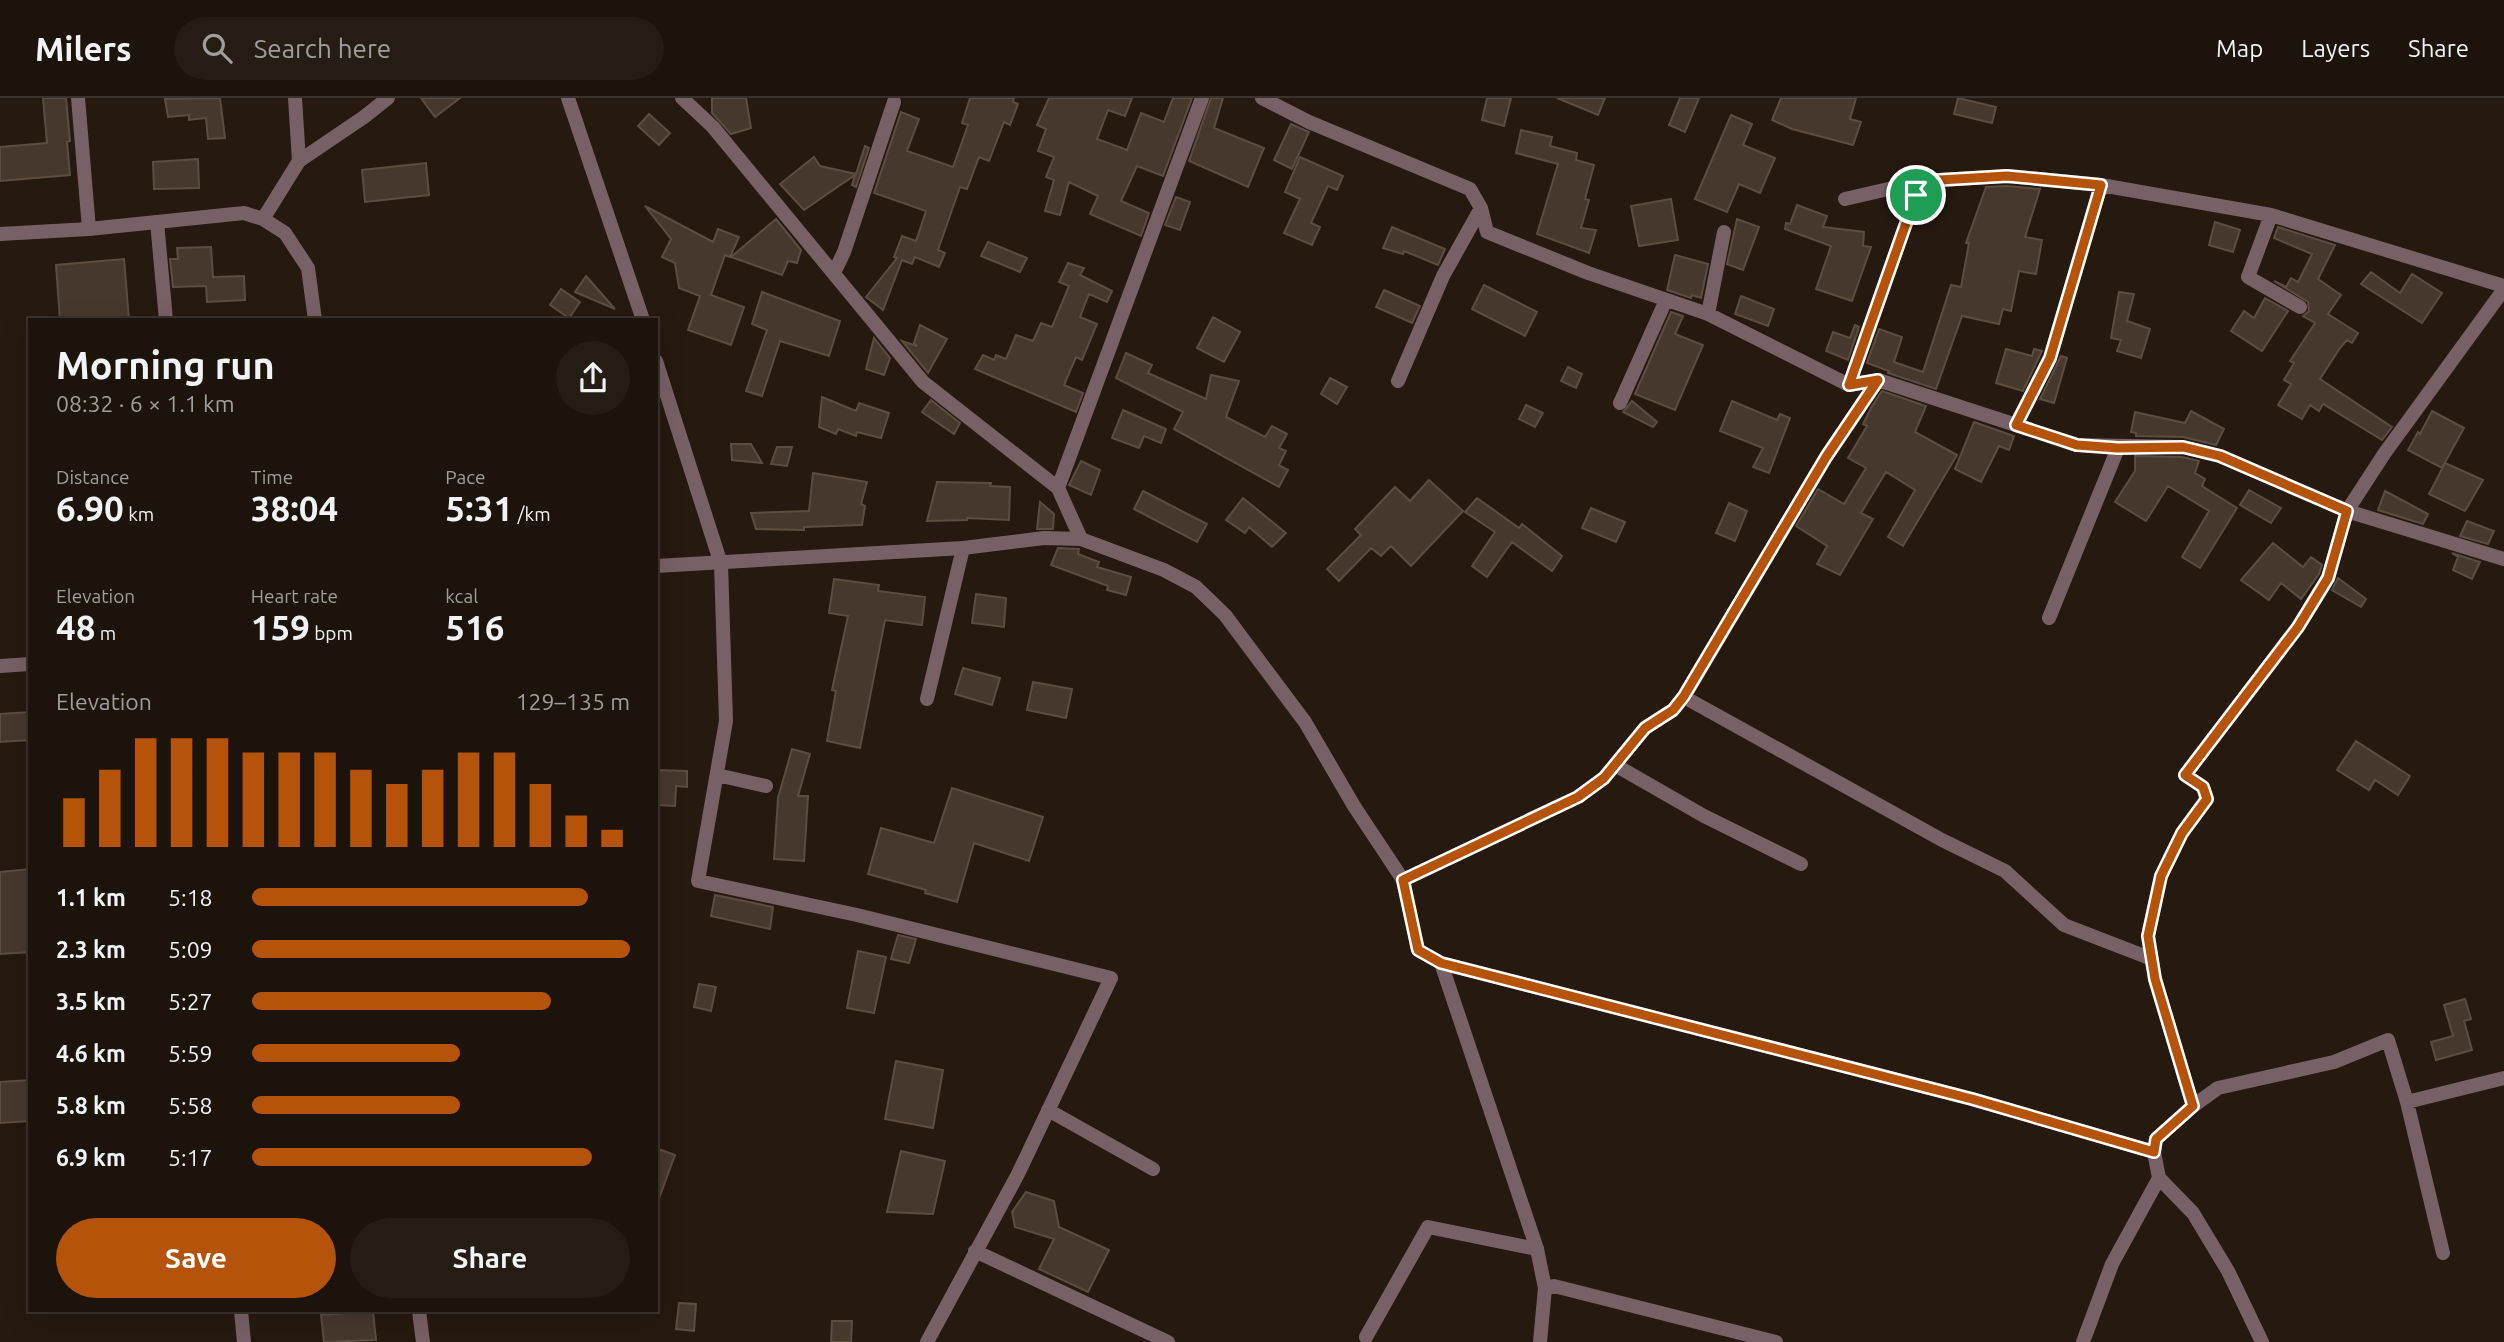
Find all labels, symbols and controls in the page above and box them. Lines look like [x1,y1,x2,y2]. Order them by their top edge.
search box [174,17,664,80]
icon: search [198,29,236,67]
text: Milers [35,30,132,67]
text: Search here [254,34,391,63]
text: Map [2216,35,2263,62]
text: Layers [2301,35,2370,62]
text: Share [2408,35,2469,62]
pin [1886,165,1946,225]
icon: arrive [1897,176,1935,214]
button: share [556,341,630,415]
text: Morning run [56,344,275,386]
text: 08:32 · 6 × 1.1 km [56,391,235,416]
text: Distance [56,466,130,488]
text: Time [251,466,293,488]
text: Pace [445,466,486,488]
text: 6.90 [56,488,124,528]
text: 38:04 [251,488,338,528]
text: 5:31 [445,488,513,528]
text: km [124,503,154,525]
text: /km [513,503,551,525]
text: Elevation [56,585,135,607]
text: Heart rate [251,585,338,607]
text: kcal [445,585,478,607]
text: 48 [56,607,95,647]
text: 159 [251,607,310,647]
text: 516 [445,607,505,647]
text: m [95,622,116,644]
text: bpm [310,622,353,644]
text: Elevation [56,689,152,714]
text: 129–135 m [516,689,630,714]
text: 1.1 km [56,885,126,910]
text: 5:18 [168,885,213,910]
text: 2.3 km [56,937,126,962]
text: 5:09 [168,937,213,962]
text: 3.5 km [56,989,126,1014]
text: 5:27 [168,989,213,1014]
text: 4.6 km [56,1041,126,1066]
text: 5:59 [168,1041,213,1066]
text: 5.8 km [56,1093,126,1118]
text: 5:58 [168,1093,213,1118]
text: 6.9 km [56,1145,126,1170]
text: 5:17 [168,1145,213,1170]
button: Save [56,1218,336,1298]
button: Share [350,1218,630,1298]

